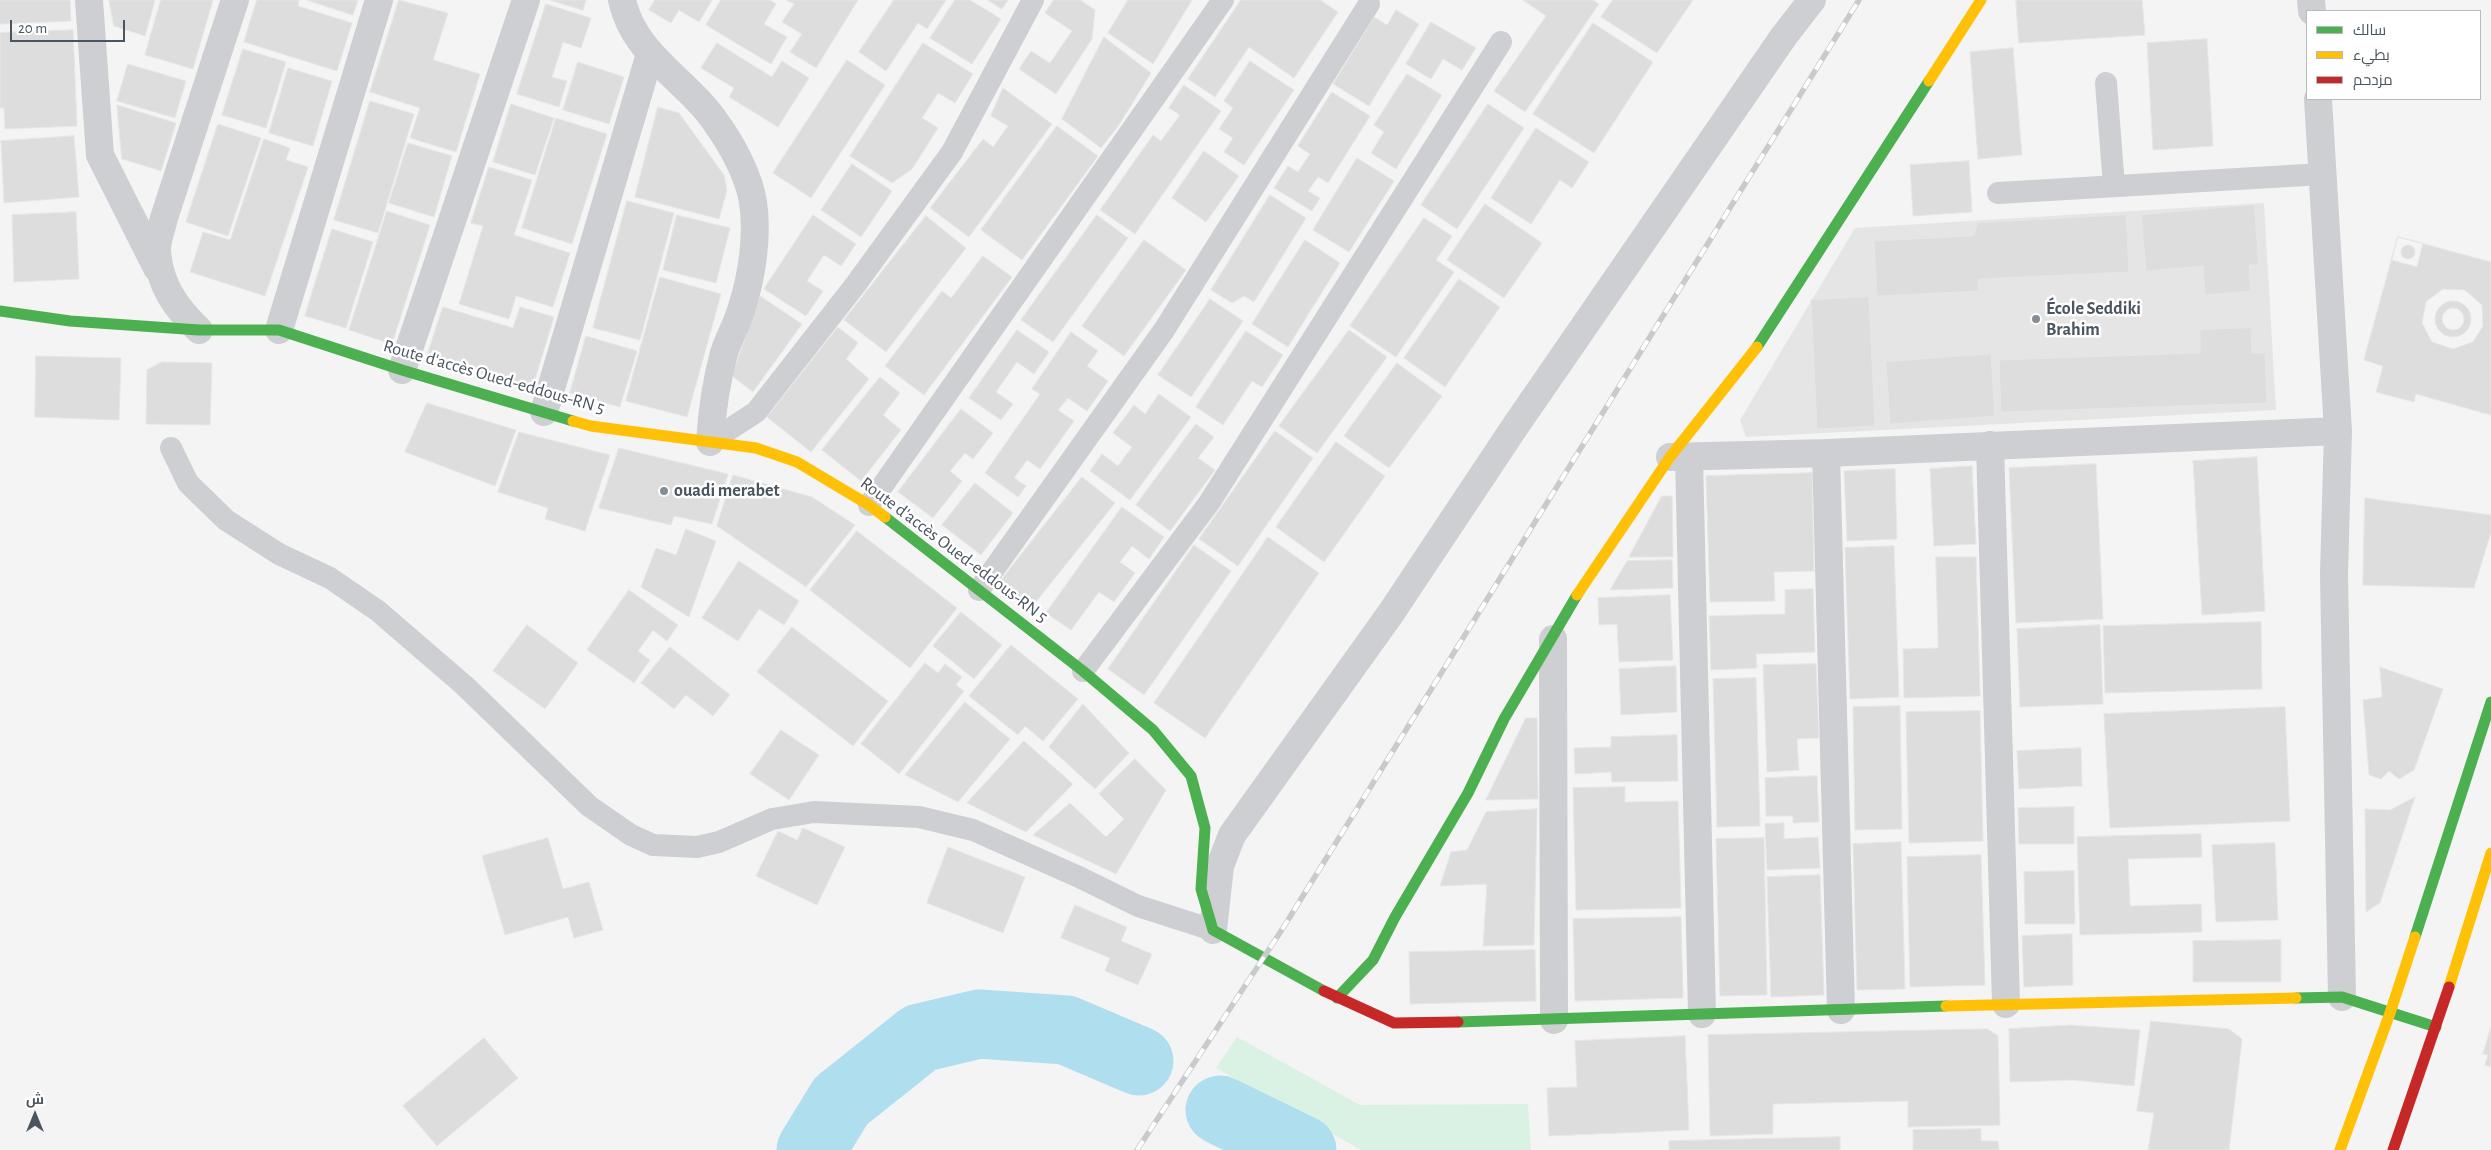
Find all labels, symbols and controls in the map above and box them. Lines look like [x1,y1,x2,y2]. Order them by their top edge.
scale bar [12,10,128,42]
legend [2306,10,2481,100]
text: 20 m [18,21,47,36]
text: سالك [2353,23,2386,38]
text: بطيء [2353,48,2390,63]
text: مزدحم [2353,73,2393,88]
place label: École Seddiki Brahim [2046,298,2141,340]
marker: École Seddiki Brahim [2030,313,2042,325]
street label: Route d'accès Oued-eddous-RN 5 [381,335,607,419]
street label: Route d'accès Oued-eddous-RN 5 [856,472,1052,628]
place label: ouadi merabet [674,480,780,502]
marker: ouadi merabet [658,485,670,497]
north arrow [10,1090,60,1140]
text: ش [26,1093,44,1107]

